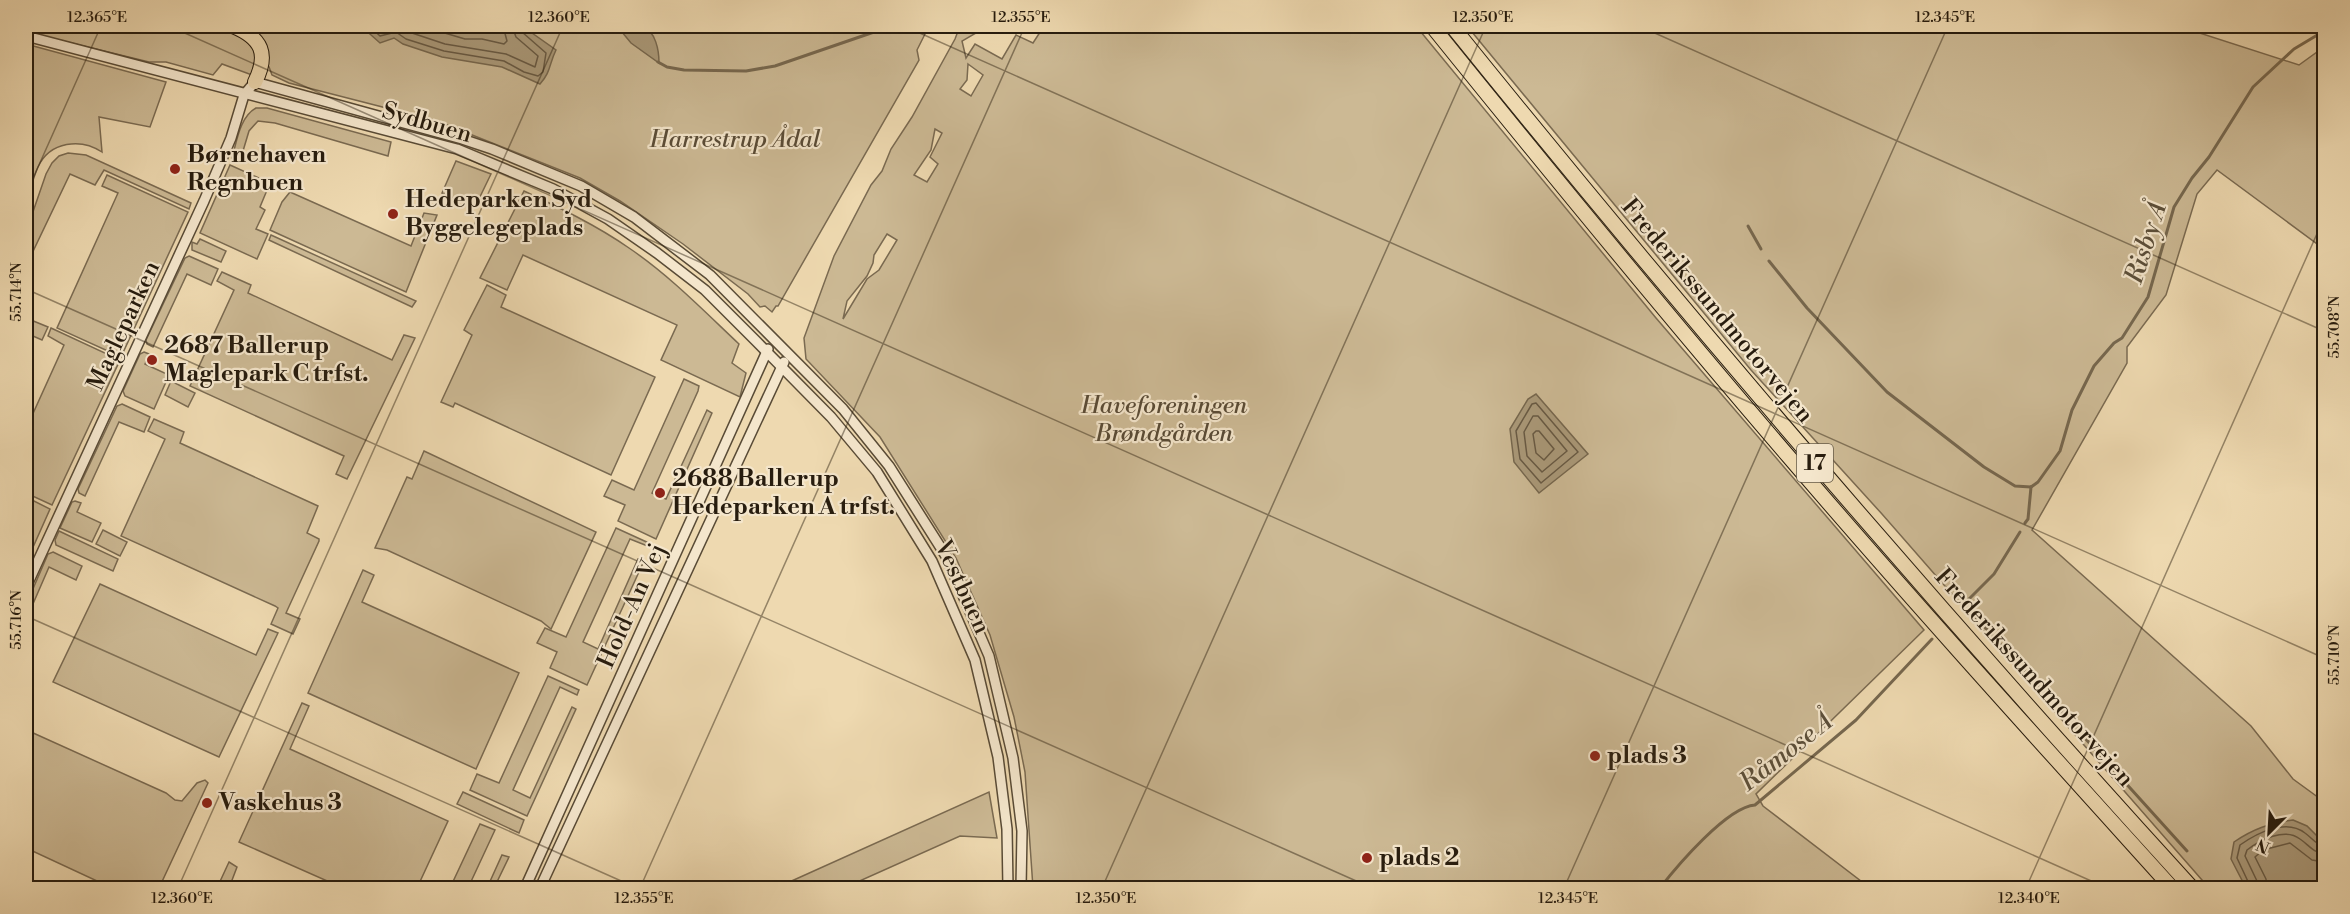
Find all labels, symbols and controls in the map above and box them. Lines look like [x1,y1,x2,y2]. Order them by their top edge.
text: 12.365°E [67,8,127,27]
text: 12.360°E [528,8,590,27]
text: 12.355°E [991,8,1051,27]
text: 12.350°E [1452,8,1514,27]
text: 12.345°E [1915,8,1975,27]
street label: Sydbuen [379,96,475,150]
park label: Harrestrup Ådal [649,124,821,155]
place label: Børnehaven Regnbuen [187,140,326,198]
marker: Børnehaven Regnbuen [168,162,182,176]
place label: Hedeparken Syd Byggelegeplads [405,185,592,243]
street label: Frederikssundmotorvejen [1614,193,1820,429]
water label: Risby Å [2117,196,2175,289]
marker: Hedeparken Syd Byggelegeplads [386,207,400,221]
street label: Magleparken [81,256,167,396]
text: 55.714°N [7,262,26,322]
text: 55.708°N [2325,296,2344,358]
place label: 2687 Ballerup Maglepark C trfst. [164,331,369,389]
marker: 2687 Ballerup Maglepark C trfst. [145,353,159,367]
park label: Haveforeningen Brøndgården [1080,391,1248,449]
road number: 17 [1797,444,1833,482]
place label: 2688 Ballerup Hedeparken A trfst. [672,464,895,522]
marker: 2688 Ballerup Hedeparken A trfst. [653,486,667,500]
street label: Vestbuen [927,534,997,639]
street label: Hold-An Vej [591,539,673,673]
street label: Frederikssundmotorvejen [1928,563,2140,793]
text: 55.716°N [7,590,26,650]
text: 55.710°N [2325,625,2344,685]
water label: Råmose Å [1731,704,1841,799]
place label: plads 3 [1607,741,1687,771]
marker: plads 3 [1588,749,1602,763]
place label: Vaskehus 3 [218,788,342,818]
marker: Vaskehus 3 [200,796,214,810]
north arrow [2239,803,2299,863]
text: N [2253,834,2273,857]
place label: plads 2 [1379,843,1459,873]
marker: plads 2 [1360,851,1374,865]
text: 12.360°E [151,889,213,908]
text: 12.355°E [614,889,674,908]
text: 12.350°E [1075,889,1137,908]
text: 12.345°E [1538,889,1598,908]
text: 12.340°E [1998,889,2060,908]

